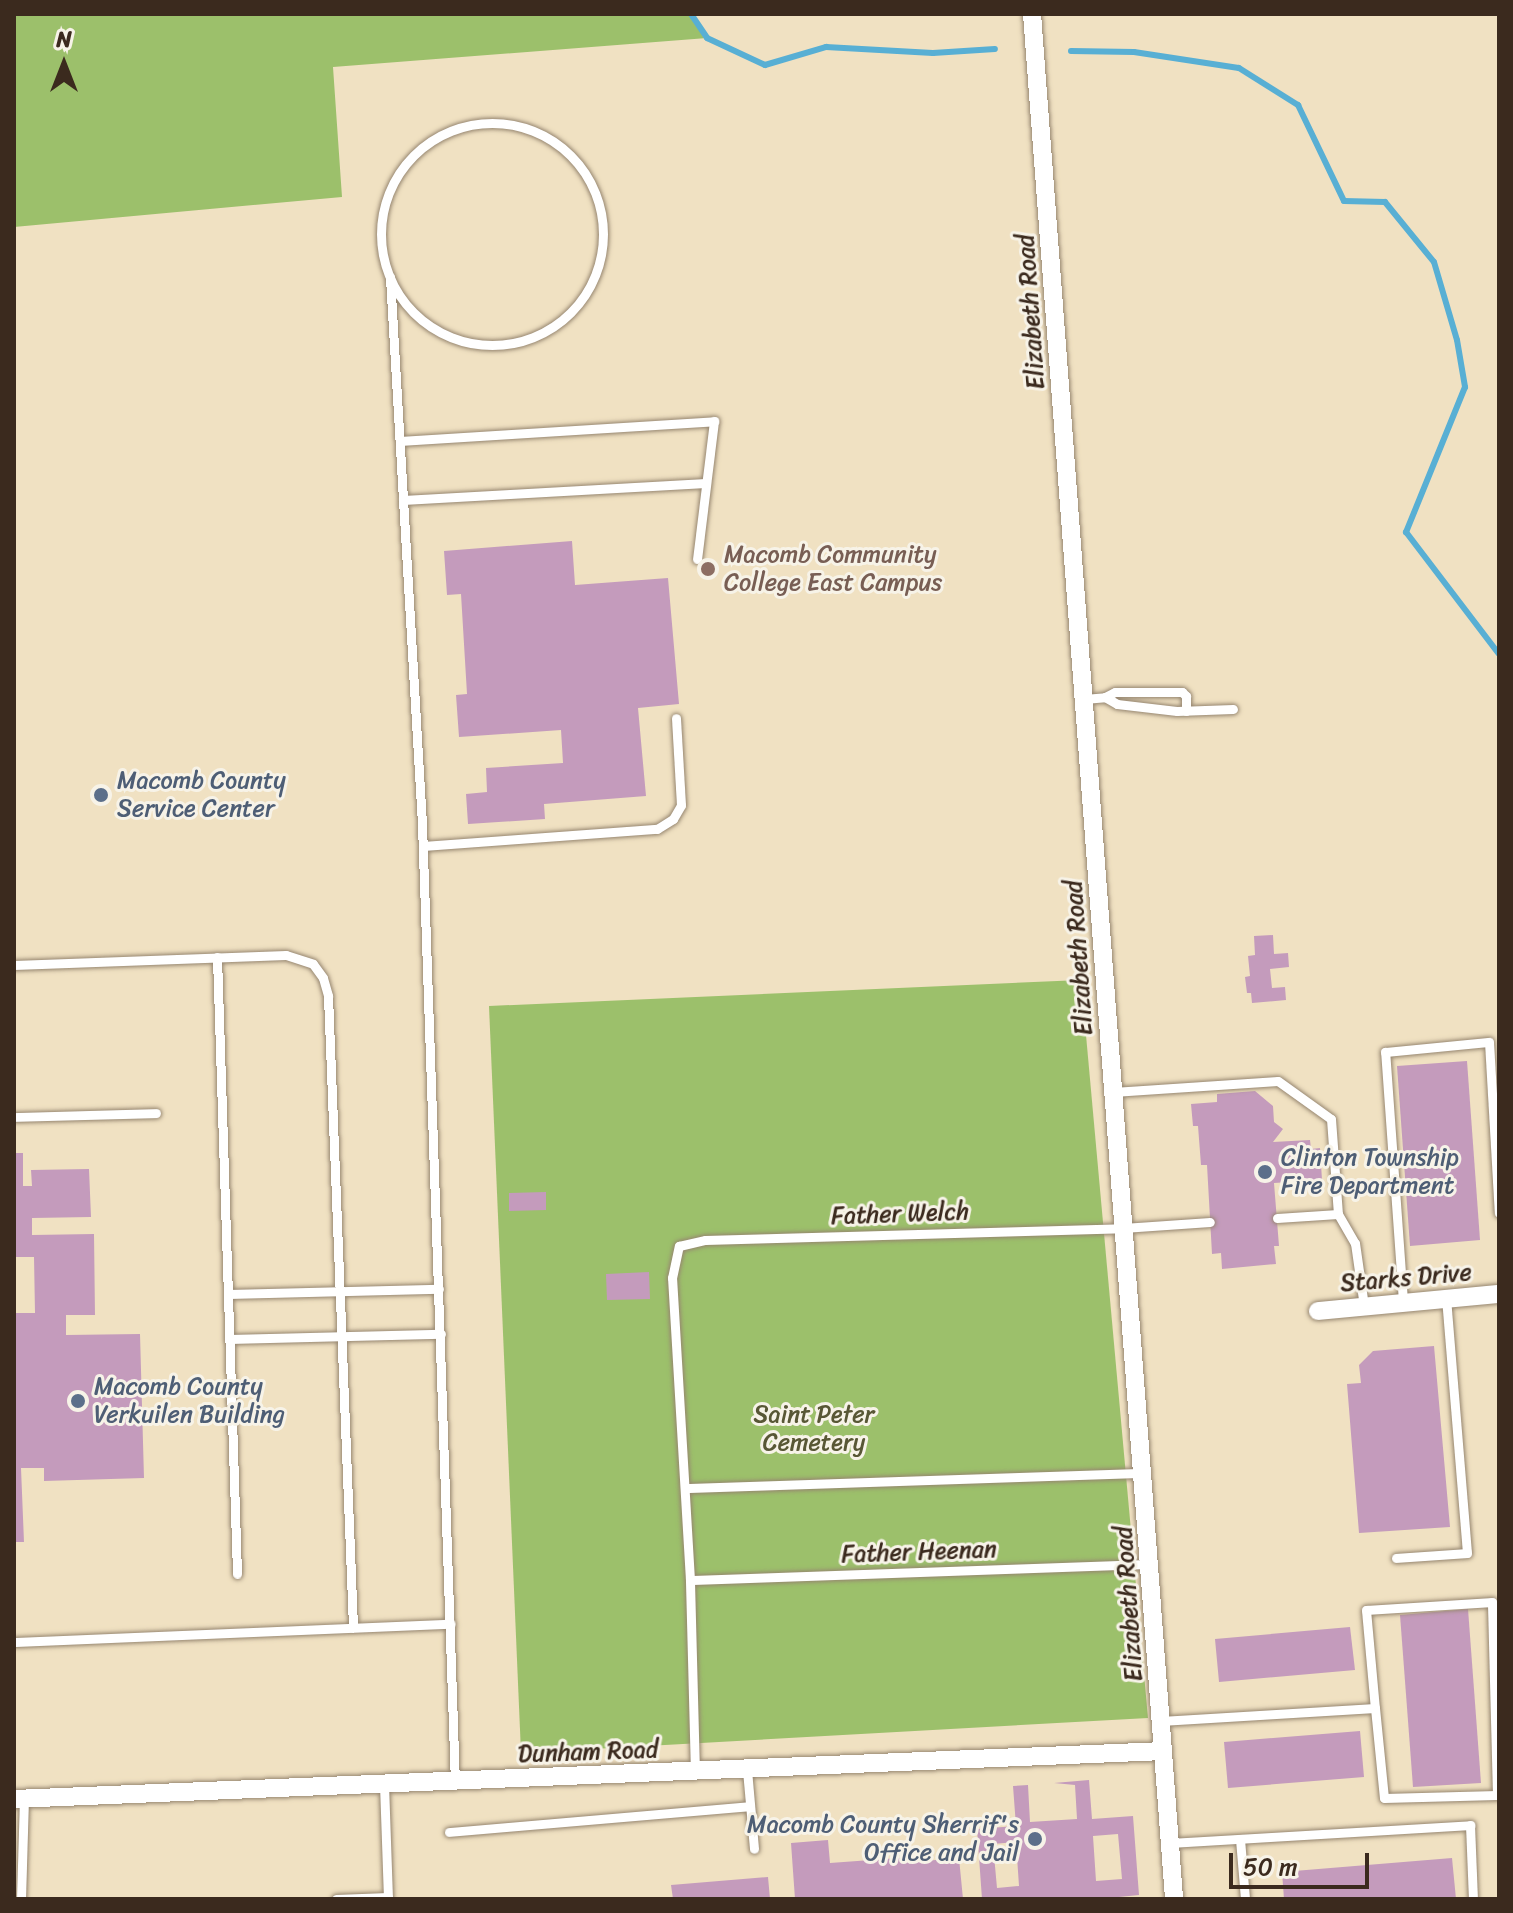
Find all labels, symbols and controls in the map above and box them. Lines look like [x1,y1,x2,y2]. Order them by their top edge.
text: N [56,20,72,59]
north arrow [24,24,104,104]
street label: Elizabeth Road [1011,233,1051,391]
place label: Macomb Community College East Campus [724,541,941,597]
marker: Macomb Community College East Campus [699,560,717,578]
place label: Macomb County Service Center [117,767,286,823]
marker: Macomb County Service Center [92,786,110,804]
street label: Elizabeth Road [1059,879,1099,1037]
place label: Clinton Township Fire Department [1281,1144,1458,1200]
marker: Clinton Township Fire Department [1256,1163,1274,1181]
street label: Father Welch [830,1197,970,1231]
street label: Starks Drive [1339,1258,1473,1298]
place label: Macomb County Verkuilen Building [94,1373,285,1429]
marker: Macomb County Verkuilen Building [69,1392,87,1410]
park label: Saint Peter Cemetery [753,1401,875,1457]
street label: Elizabeth Road [1109,1525,1149,1683]
street label: Father Heenan [840,1535,998,1569]
street label: Dunham Road [517,1735,659,1769]
place label: Macomb County Sherrif's Office and Jail [747,1811,1019,1867]
marker: Macomb County Sherrif's Office and Jail [1026,1830,1044,1848]
scale bar [1233,1837,1373,1887]
text: 50 m [1243,1846,1298,1888]

